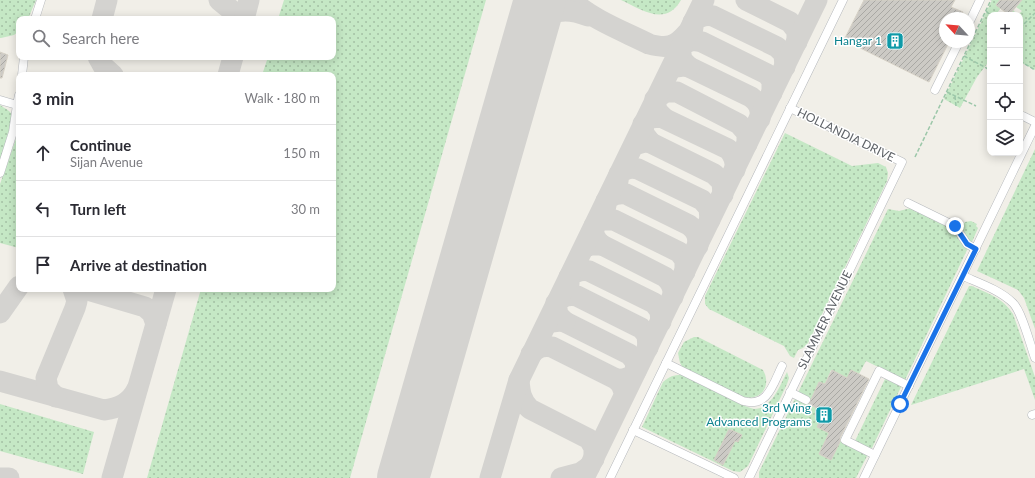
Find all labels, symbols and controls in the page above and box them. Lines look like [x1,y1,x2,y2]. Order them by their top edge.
north arrow [939,12,975,48]
map controls [987,12,1023,156]
button: + [987,12,1023,48]
search box [16,16,336,60]
icon: search [30,27,52,49]
text: Search here [62,29,139,47]
building icon: Hangar 1 [885,31,905,51]
place label: Hangar 1 [834,33,882,48]
button: − [987,48,1023,84]
button: locate [987,84,1023,120]
text: 3 min [32,88,74,109]
text: Walk · 180 m [244,90,320,106]
street label: HOLLANDIA DRIVE [795,104,898,165]
button: layers [987,120,1023,156]
text: Continue [70,136,131,154]
icon: ahead [32,142,54,164]
text: 150 m [283,145,320,161]
text: Sijan Avenue [70,154,143,170]
icon: left [32,198,54,220]
text: Turn left [70,200,126,218]
text: 30 m [291,201,320,217]
route end [946,217,964,235]
icon: arrive [32,254,54,276]
text: Arrive at destination [70,256,207,274]
street label: SLAMMER AVENUE [794,268,855,371]
route start [891,395,909,413]
place label: 3rd Wing Advanced Programs [706,400,811,429]
building icon: 3rd Wing Advanced Programs [814,405,834,425]

